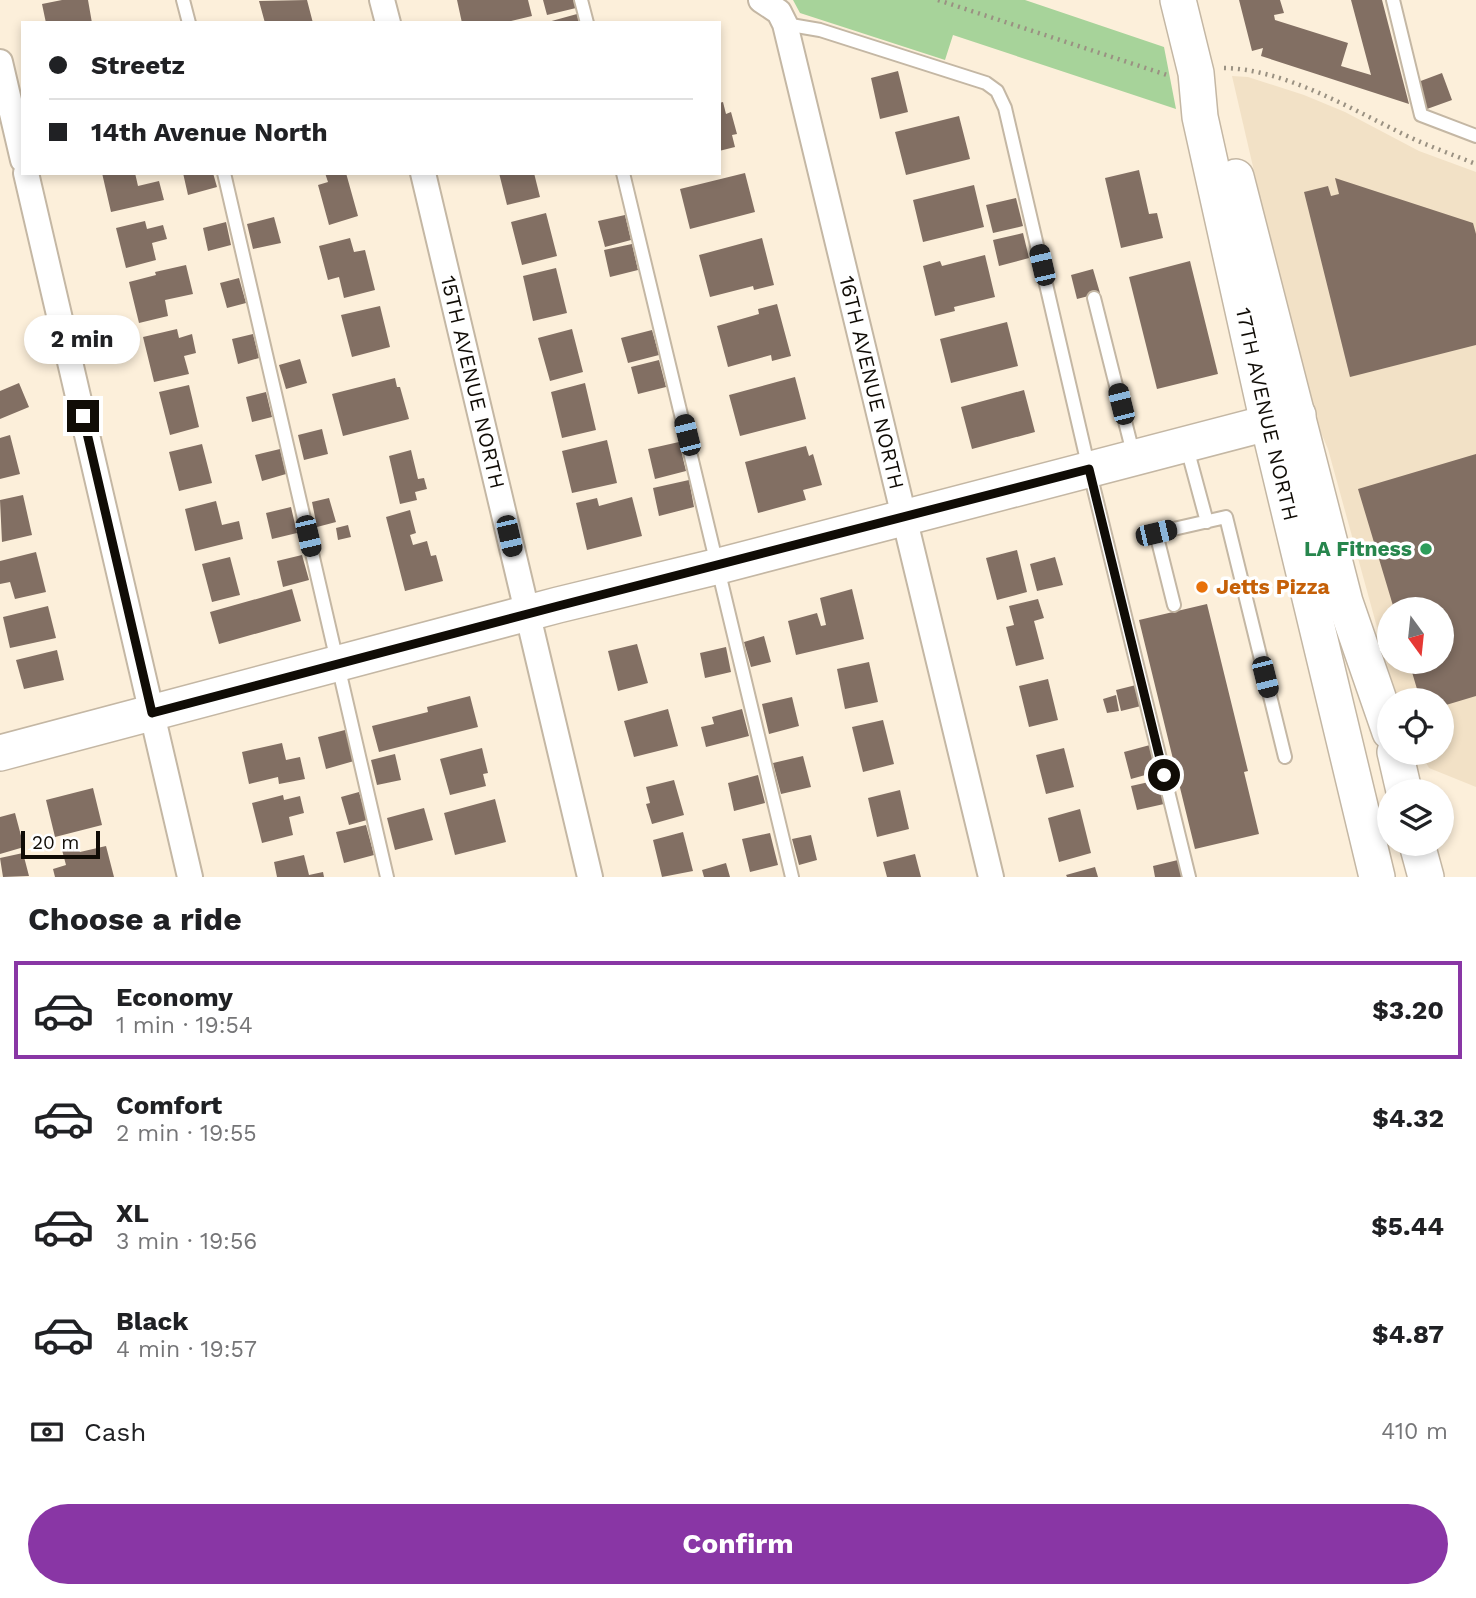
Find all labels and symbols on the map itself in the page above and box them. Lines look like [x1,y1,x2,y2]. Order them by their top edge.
car [1028,242,1057,288]
street label: 15TH AVENUE NORTH [436,273,510,491]
street label: 16TH AVENUE NORTH [834,273,910,492]
street label: 17TH AVENUE NORTH [1231,305,1304,523]
callout: 2 min [25,314,141,364]
car [1106,381,1137,427]
route end [67,400,99,432]
car [672,412,703,458]
car [294,513,323,559]
car [495,513,524,559]
car [1134,518,1179,548]
place label: LA Fitness [1304,536,1412,561]
marker: LA Fitness [1418,541,1434,557]
place label: Jetts Pizza [1216,574,1331,599]
marker: Jetts Pizza [1194,579,1210,595]
north arrow [1377,597,1454,674]
car [1250,654,1281,700]
route start [1148,759,1180,791]
scale bar [21,828,100,860]

